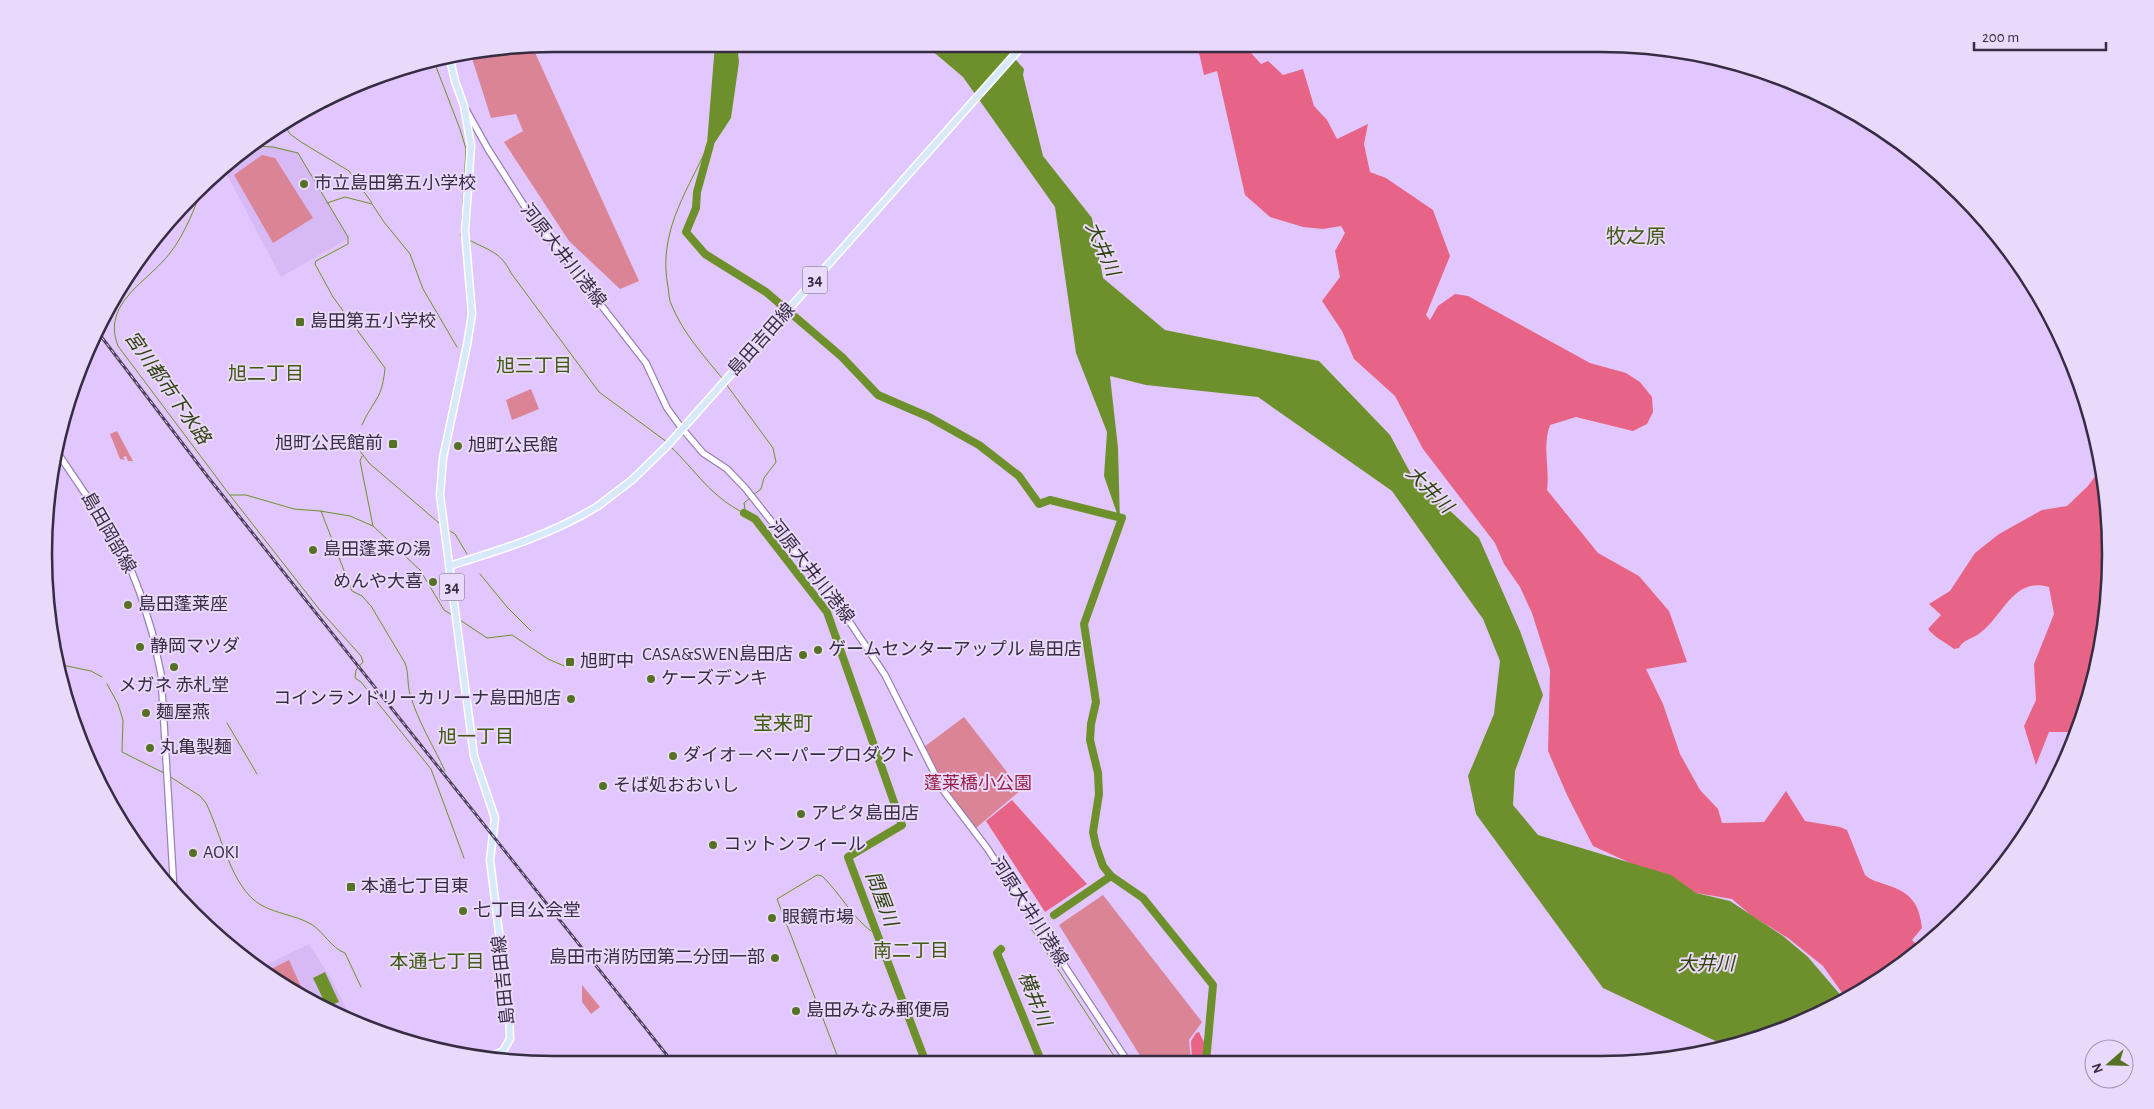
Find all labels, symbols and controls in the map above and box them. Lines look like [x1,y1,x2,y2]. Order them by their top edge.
scale bar [1974,20,2106,52]
text: 200 m [1982,30,2019,45]
place label: 市立島田第五小学校 [314,173,476,193]
marker: 市立島田第五小学校 [298,178,310,190]
street label: 河原大井川港線 [517,200,610,311]
water label: 大井川 [1082,219,1124,281]
district label: 牧之原 [1606,226,1666,247]
road number: 34 [802,266,828,294]
street label: 島田吉田線 [724,299,799,379]
place label: 島田第五小学校 [310,311,436,331]
marker: 島田第五小学校 [294,316,306,328]
water label: 宮川都市下水路 [121,327,216,450]
district label: 旭三丁目 [496,356,572,376]
district label: 旭二丁目 [228,364,304,384]
place label: 旭町公民館前 [275,433,383,453]
place label: 旭町公民館 [468,436,558,455]
marker: 旭町公民館前 [387,438,399,450]
marker: 旭町公民館 [452,440,464,452]
water label: 大井川 [1402,462,1458,518]
street label: 島田岡部線 [78,489,140,576]
street label: 河原大井川港線 [765,516,858,627]
place label: 島田蓬莱の湯 [323,539,431,559]
marker: 島田蓬莱の湯 [307,544,319,556]
place label: めんや大喜 [333,572,423,591]
road number: 34 [440,574,464,600]
marker: めんや大喜 [427,576,439,588]
place label: 島田蓬莱座 [138,594,228,614]
marker: 島田蓬莱座 [122,599,134,611]
place label: 静岡マツダ [150,636,240,656]
place label: ゲームセンターアップル 島田店 [828,639,1082,659]
marker: 静岡マツダ [134,641,146,653]
place label: CASA&SWEN島田店 [642,644,793,664]
marker: ゲームセンターアップル 島田店 [812,644,824,656]
marker: CASA&SWEN島田店 [797,649,809,661]
place label: 旭町中 [580,652,634,671]
marker: 旭町中 [564,656,576,668]
marker: メガネ 赤札堂 [168,661,180,673]
place label: ケーズデンキ [661,668,768,688]
marker: ケーズデンキ [645,673,657,685]
place label: メガネ 赤札堂 [119,676,229,695]
place label: コインランドリーカリーナ島田旭店 [273,688,561,708]
marker: コインランドリーカリーナ島田旭店 [565,693,577,705]
place label: 麺屋燕 [156,703,210,722]
marker: 麺屋燕 [140,707,152,719]
district label: 宝来町 [753,713,813,734]
district label: 旭一丁目 [438,727,514,747]
place label: 丸亀製麺 [160,737,232,757]
marker: 丸亀製麺 [144,742,156,754]
place label: ダイオ－ペーパープロダクト [683,745,916,765]
marker: ダイオ－ペーパープロダクト [667,750,679,762]
park label: 蓬莱橋小公園 [924,774,1032,793]
place label: そば処おおいし [613,775,739,795]
marker: そば処おおいし [597,780,609,792]
place label: アピタ島田店 [811,803,919,823]
marker: アピタ島田店 [795,808,807,820]
place label: コットンフィール [723,836,866,854]
marker: コットンフィール [707,839,719,851]
place label: AOKI [203,844,239,862]
marker: AOKI [187,847,199,859]
street label: 河原大井川港線 [987,853,1073,970]
water label: 問屋川 [862,869,902,931]
place label: 本通七丁目東 [361,877,469,896]
marker: 本通七丁目東 [345,881,357,893]
place label: 七丁目公会堂 [473,901,581,920]
marker: 七丁目公会堂 [457,905,469,917]
place label: 眼鏡市場 [782,908,854,927]
marker: 眼鏡市場 [766,912,778,924]
street label: 島田吉田線 [488,934,518,1026]
district label: 南二丁目 [873,941,949,961]
place label: 島田市消防団第二分団一部 [549,947,765,967]
district label: 本通七丁目 [389,952,485,972]
marker: 島田市消防団第二分団一部 [769,952,781,964]
water label: 大井川 [1677,954,1736,974]
water label: 横井川 [1015,969,1055,1031]
place label: 島田みなみ郵便局 [806,1000,950,1020]
marker: 島田みなみ郵便局 [790,1005,802,1017]
north arrow [2084,1039,2134,1089]
text: N [2089,1061,2106,1075]

